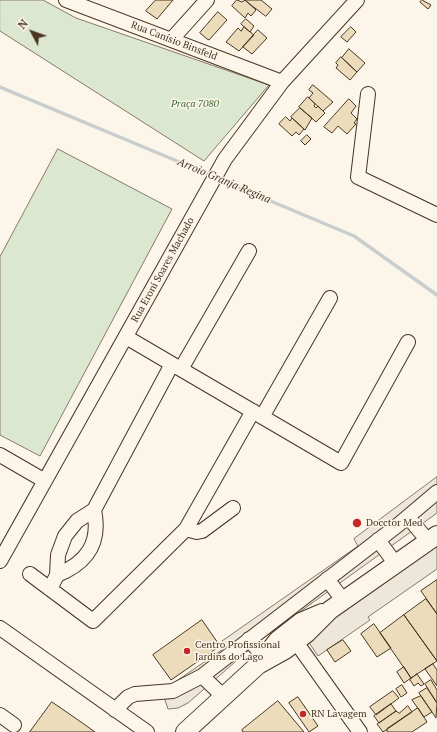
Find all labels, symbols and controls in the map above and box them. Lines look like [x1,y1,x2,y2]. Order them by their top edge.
north arrow [12,12,52,52]
text: N [15,16,31,32]
street label: Rua Canísio Binsfeld [129,19,219,63]
park label: Praça 7080 [171,98,219,110]
water label: Arroio Granja Regina [175,155,273,207]
street label: Rua Eroni Soares Machado [129,215,197,325]
marker: Docctor Med [351,517,363,529]
place label: Docctor Med [366,517,422,529]
place label: Centro Profissional Jardins do Lago [195,639,280,662]
marker: Centro Profissional Jardins do Lago [182,646,192,656]
place label: RN Lavagem [311,708,367,720]
marker: RN Lavagem [298,709,308,719]

